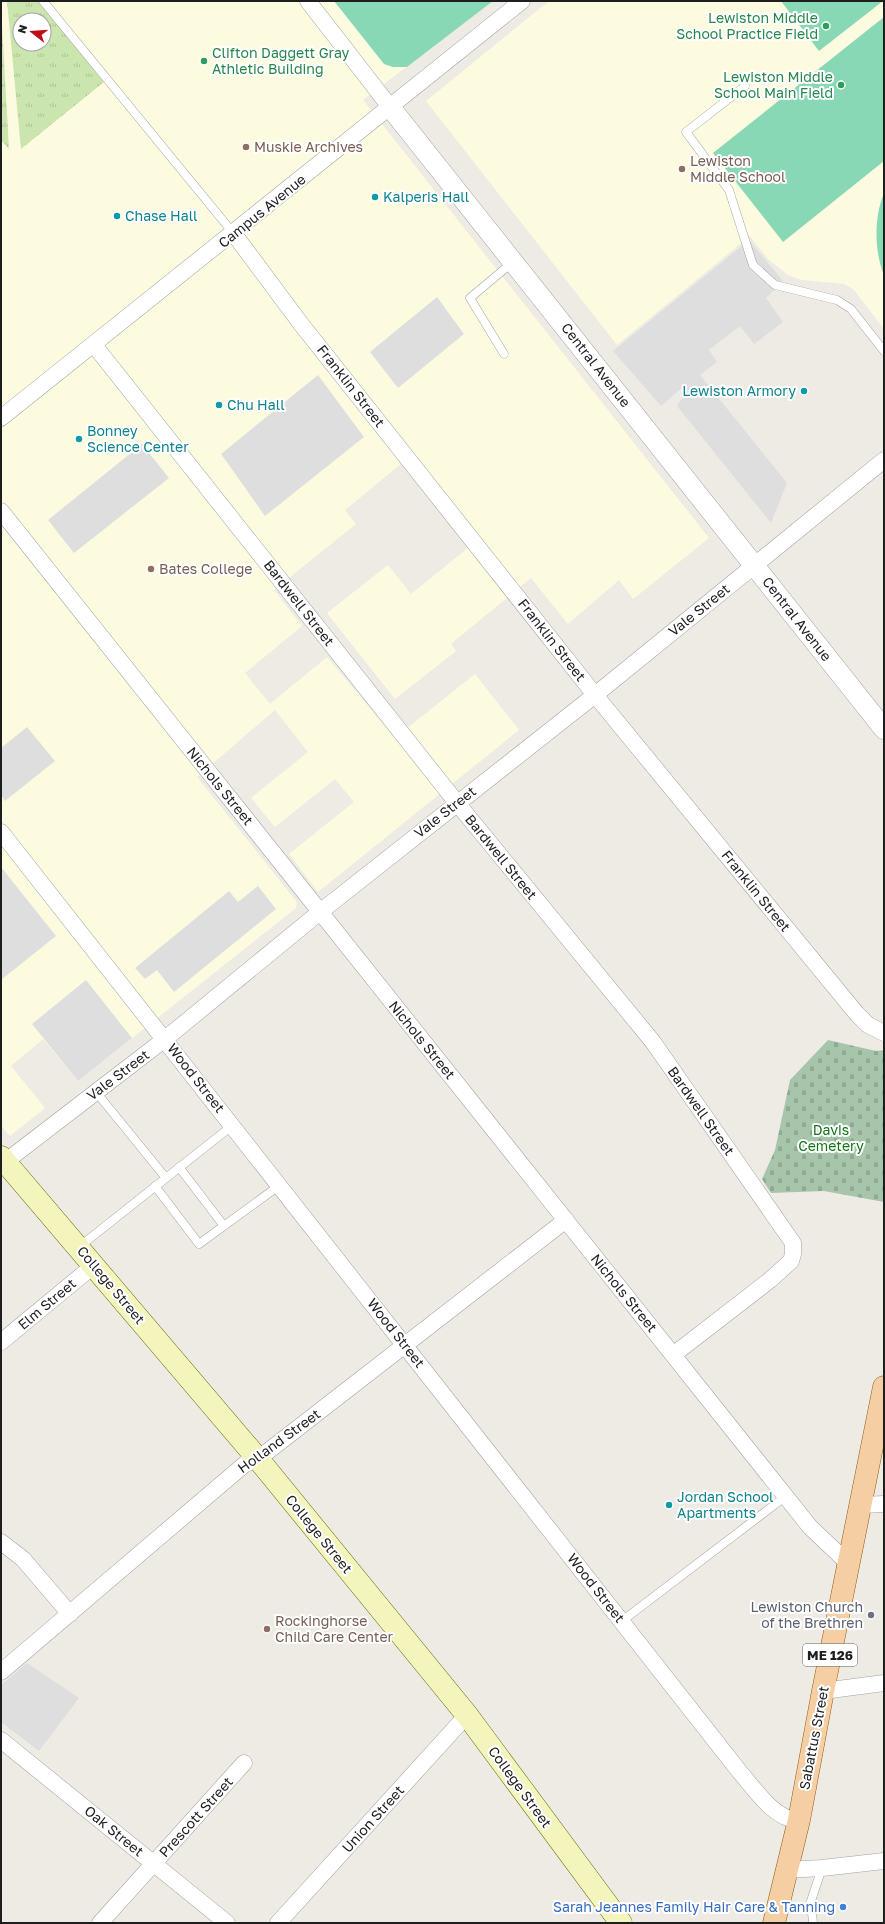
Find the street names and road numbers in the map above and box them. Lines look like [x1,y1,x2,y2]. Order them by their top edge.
street label: Campus Avenue [215,170,309,251]
street label: Central Avenue [558,319,635,410]
street label: Franklin Street [314,341,389,430]
street label: Bardwell Street [261,556,338,649]
street label: Central Avenue [759,573,836,664]
street label: Vale Street [665,580,733,639]
street label: Franklin Street [515,595,590,684]
street label: Nichols Street [184,743,257,828]
street label: Vale Street [410,782,479,841]
street label: Bardwell Street [462,811,541,903]
street label: Franklin Street [718,847,794,935]
street label: Nichols Street [386,997,459,1082]
street label: Wood Street [164,1040,229,1116]
street label: Vale Street [83,1046,152,1104]
street label: Bardwell Street [664,1063,738,1158]
street label: College Street [74,1242,149,1327]
street label: Nichols Street [588,1250,661,1335]
street label: Elm Street [14,1274,79,1333]
street label: Wood Street [364,1295,429,1371]
street label: Holland Street [234,1405,323,1476]
street label: College Street [282,1491,356,1577]
street label: Wood Street [564,1550,629,1626]
road number: ME 126 [803,1644,857,1666]
street label: Sabattus Street [795,1685,832,1791]
street label: College Street [485,1743,556,1831]
street label: Prescott Street [155,1773,236,1860]
street label: Union Street [338,1782,407,1856]
street label: Oak Street [81,1802,147,1860]

